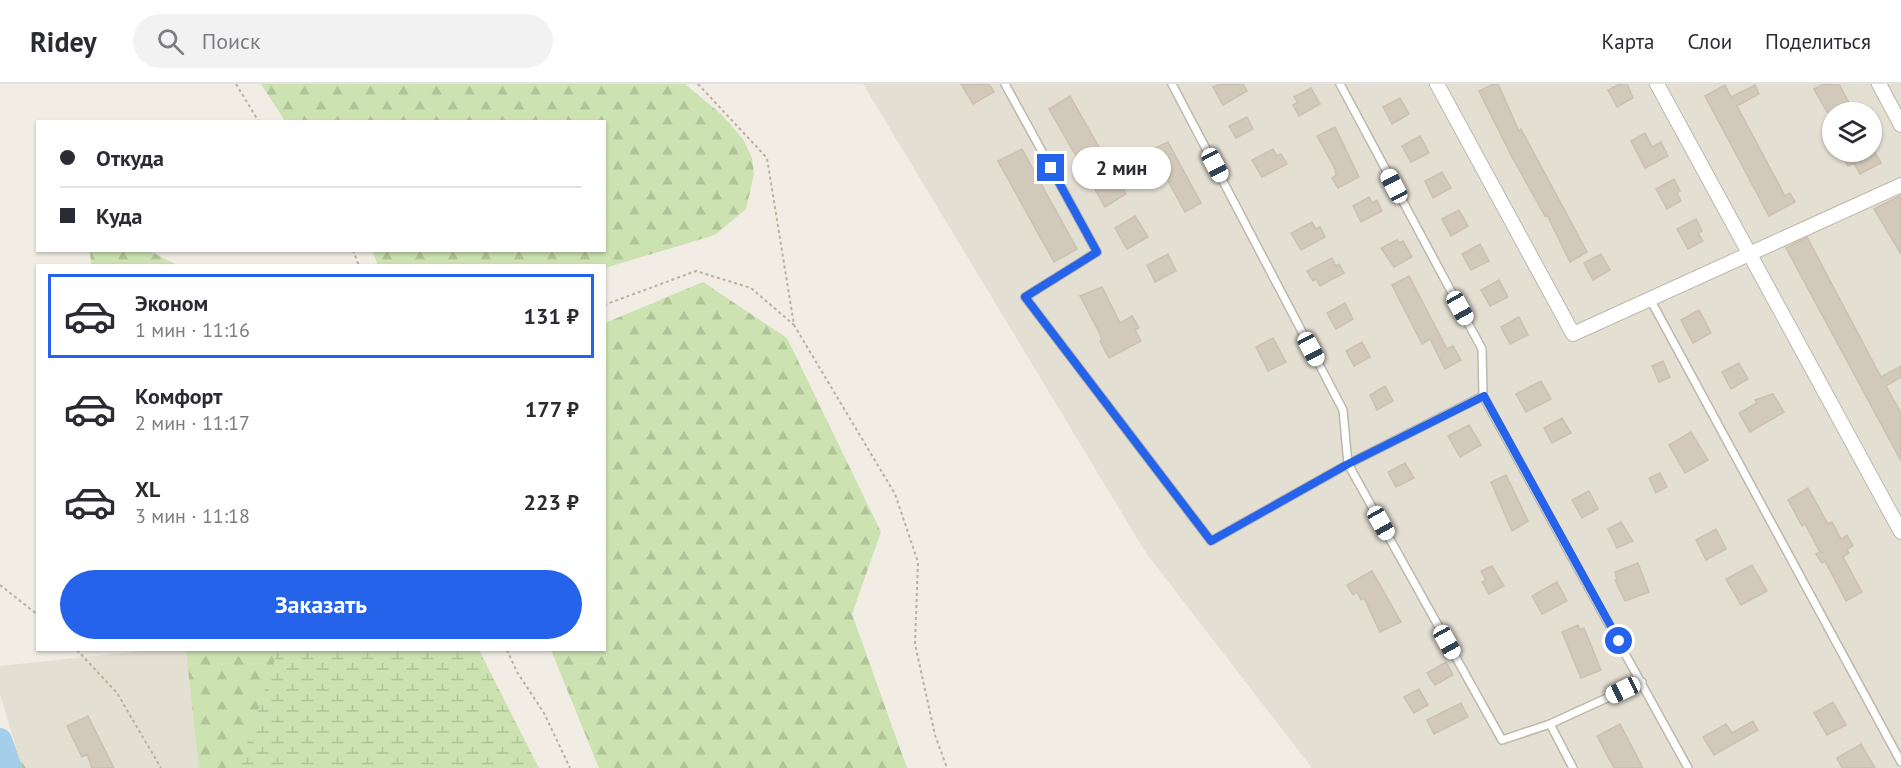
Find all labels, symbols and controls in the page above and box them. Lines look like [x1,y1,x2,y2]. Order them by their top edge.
search box [133,14,553,68]
text: Ridey [30,23,97,60]
icon: search [154,25,187,58]
text: Поиск [202,27,260,55]
text: Карта [1601,28,1654,55]
text: Слои [1687,28,1732,55]
text: Поделиться [1765,28,1871,55]
map controls [1822,102,1882,162]
button: layers [1822,102,1882,162]
text: Откуда [96,144,164,172]
car [1199,145,1231,185]
callout: 2 мин [1072,147,1171,189]
route end [1037,154,1064,181]
text: 2 мин [1096,155,1147,181]
car [1378,166,1410,206]
text: Куда [96,202,143,230]
car [1443,288,1477,328]
icon: car [63,289,117,343]
text: Эконом [135,289,208,317]
text: 131 ₽ [524,302,579,330]
text: 1 мин · 11:16 [135,317,250,343]
car [1295,329,1327,369]
icon: car [63,382,117,436]
text: Комфорт [135,382,223,410]
text: 177 ₽ [525,395,579,423]
text: 2 мин · 11:17 [135,410,250,436]
icon: car [63,475,117,529]
text: XL [135,475,160,503]
text: 223 ₽ [524,488,579,516]
text: 3 мин · 11:18 [135,503,250,529]
car [1364,503,1398,543]
button: Заказать [60,570,582,639]
car [1430,622,1464,662]
route start [1605,627,1632,654]
car [1603,674,1643,706]

